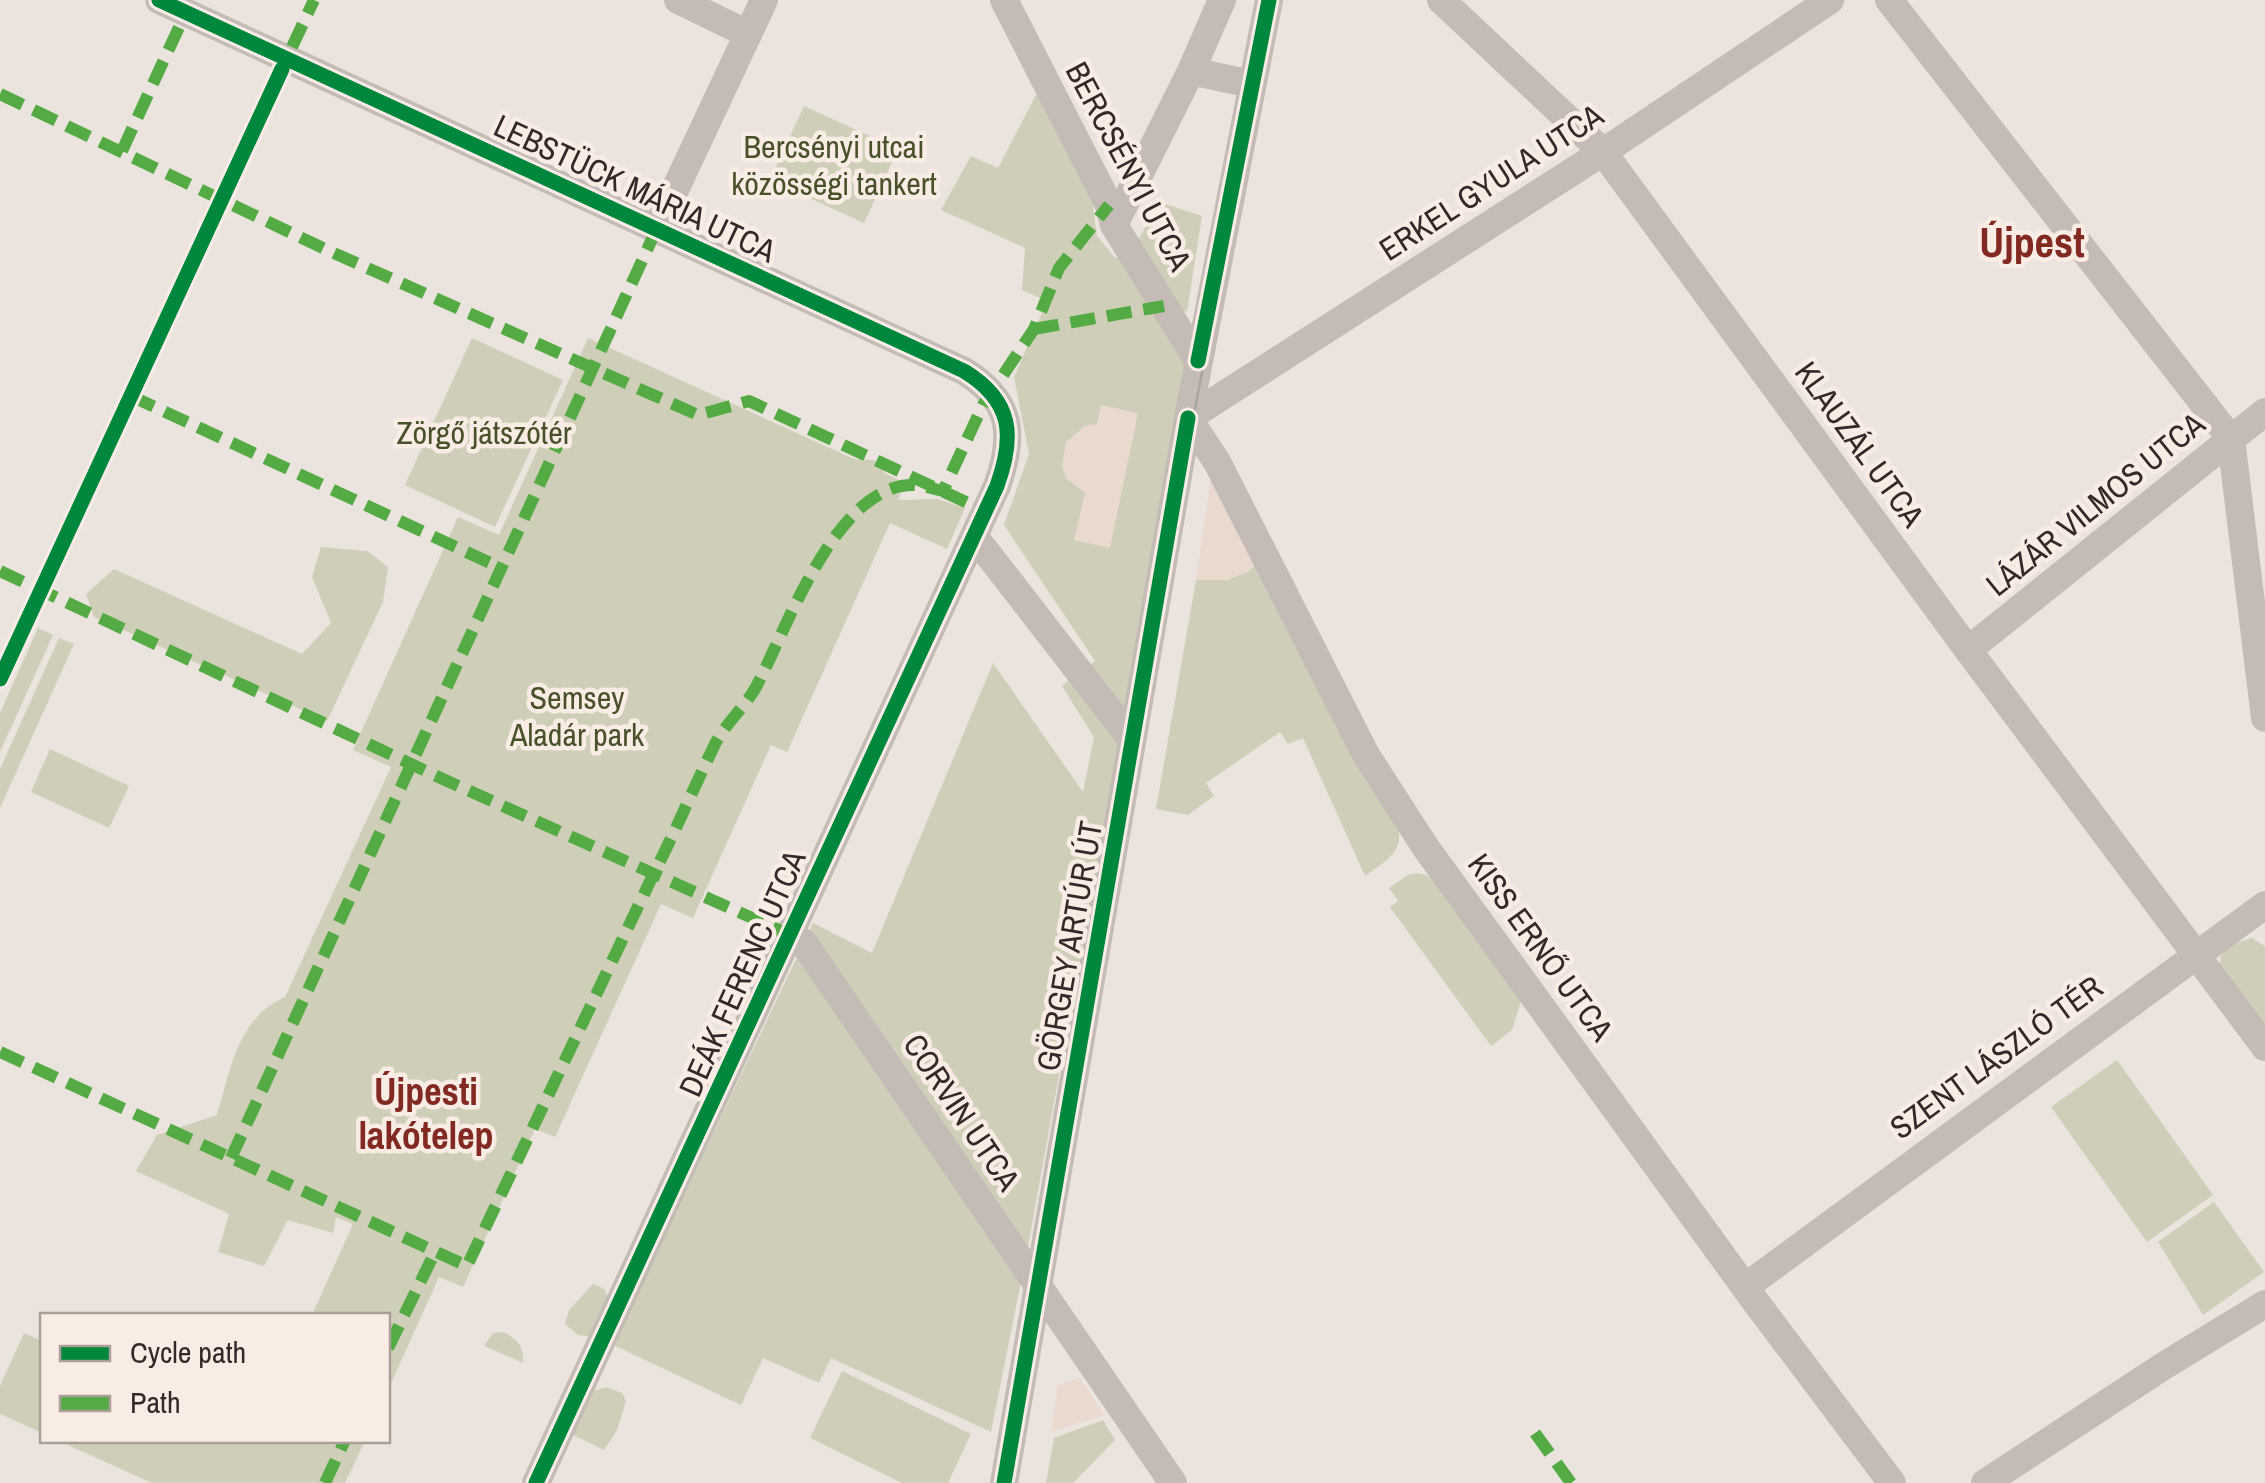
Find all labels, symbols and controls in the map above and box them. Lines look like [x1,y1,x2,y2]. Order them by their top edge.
street label: BERCSÉNYI UTCA [1056,54,1202,278]
street label: ERKEL GYULA UTCA [1371,93,1612,270]
street label: LEBSTÜCK MÁRIA UTCA [487,104,783,272]
park label: Bercsényi utcai közösségi tankert [731,125,937,205]
district label: Újpest [1979,214,2085,270]
street label: KLAUZÁL UTCA [1785,353,1935,536]
street label: LÁZÁR VILMOS UTCA [1977,402,2214,606]
park label: Zörgő játszótér [396,411,572,454]
park label: Semsey Aladár park [509,676,645,756]
street label: GÖRGEY ARTÚR ÚT [1026,818,1112,1074]
street label: DEÁK FERENC UTCA [668,843,816,1103]
street label: KISS ERNŐ UTCA [1458,845,1624,1050]
street label: SZENT LÁSZLÓ TÉR [1881,965,2111,1149]
street label: CORVIN UTCA [894,1025,1031,1199]
district label: Újpesti lakótelep [358,1066,494,1161]
legend [40,1313,390,1443]
text: Cycle path [130,1332,246,1372]
text: Path [130,1382,181,1422]

